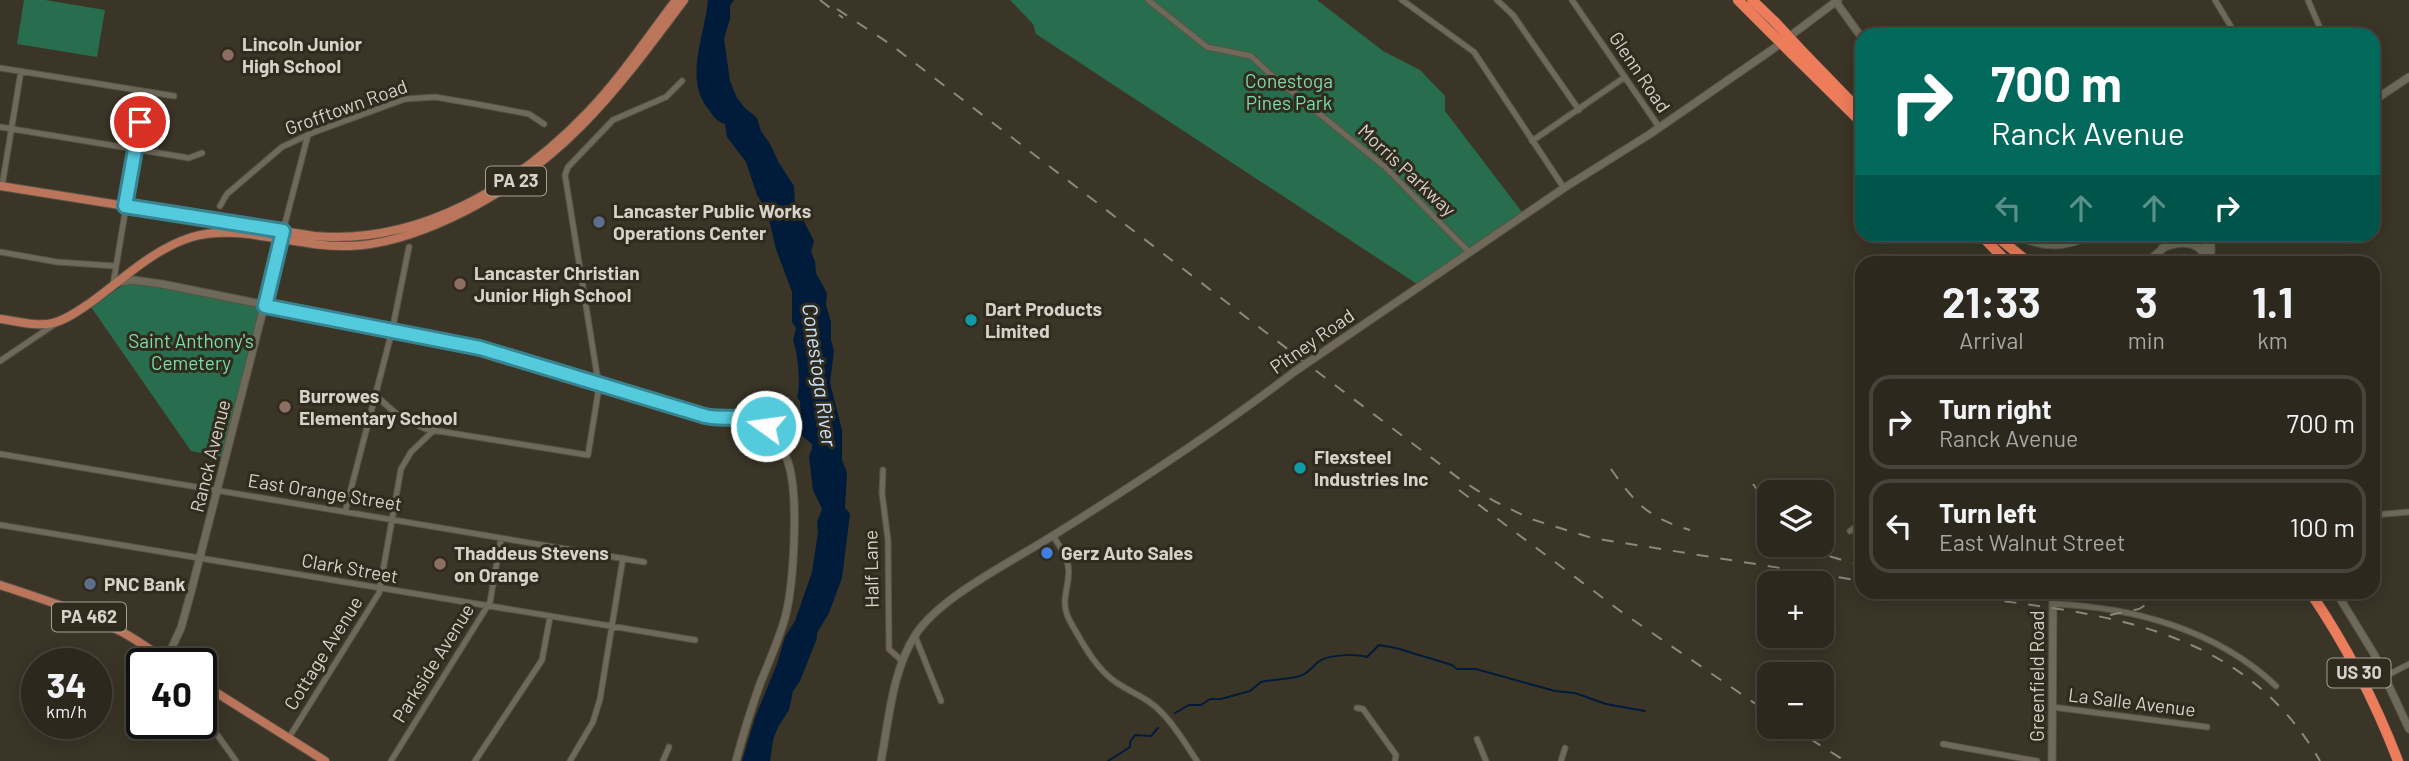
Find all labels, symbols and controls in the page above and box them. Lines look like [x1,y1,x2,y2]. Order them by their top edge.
street label: Glenn Road [1605,27,1676,116]
place label: Lincoln Junior High School [242,32,363,77]
marker: Lincoln Junior High School [220,47,236,63]
text: 700 m [1991,53,2122,112]
icon: right [1876,56,1967,147]
park label: Conestoga Pines Park [1245,69,1333,114]
street label: Grofftown Road [281,74,410,139]
pin [110,92,170,152]
icon: arrive [121,103,159,141]
text: Ranck Avenue [1991,113,2185,151]
street label: Morris Parkway [1354,119,1461,221]
road number: PA 23 [486,166,546,196]
icon: left [1989,189,2027,227]
icon: ahead [2062,189,2100,227]
icon: ahead [2135,189,2173,227]
icon: right [2208,189,2246,227]
place label: Lancaster Public Works Operations Center [613,199,811,244]
marker: Lancaster Public Works Operations Center [591,214,607,230]
place label: Lancaster Christian Junior High School [474,261,640,306]
marker: Lancaster Christian Junior High School [452,276,468,292]
text: 21:33 [1942,276,2041,326]
text: 3 [2135,276,2158,326]
text: 1.1 [2252,276,2293,326]
place label: Dart Products Limited [985,297,1102,342]
water label: Conestoga River [798,302,843,449]
street label: Pitney Road [1265,303,1358,378]
marker: Dart Products Limited [963,312,979,328]
text: Arrival [1959,326,2024,354]
text: min [2128,326,2165,354]
text: km [2257,326,2288,354]
park label: Saint Anthony's Cemetery [128,329,254,374]
place label: Burrowes Elementary School [299,384,457,429]
position arrow [729,389,803,463]
text: Turn right [1939,393,2052,424]
street label: Ranck Avenue [184,397,235,514]
marker: Burrowes Elementary School [277,399,293,415]
icon: right [1880,403,1918,441]
text: 700 m [2287,407,2355,438]
text: Ranck Avenue [1939,424,2078,452]
place label: Flexsteel Industries Inc [1314,445,1428,490]
marker: Flexsteel Industries Inc [1292,460,1308,476]
street label: East Orange Street [246,468,404,515]
map controls [1757,480,1834,739]
button: layers [1757,480,1834,557]
text: Turn left [1939,497,2037,528]
icon: left [1880,507,1918,545]
text: 100 m [2290,511,2355,542]
text: East Walnut Street [1939,528,2125,556]
street label: Half Lane [858,530,883,608]
place label: Thaddeus Stevens on Orange [454,541,609,586]
place label: Gerz Auto Sales [1061,541,1193,564]
marker: Gerz Auto Sales [1039,545,1055,561]
street label: Clark Street [300,548,400,587]
marker: Thaddeus Stevens on Orange [432,556,448,572]
button: + [1757,571,1834,648]
place label: PNC Bank [104,572,186,595]
marker: PNC Bank [82,576,98,592]
street label: Cottage Avenue [278,592,367,714]
street label: Parkside Avenue [387,599,478,726]
road number: PA 462 [52,602,126,632]
street label: Greenfield Road [2025,610,2048,742]
speed limit sign: 40 [126,648,217,739]
road number: US 30 [2328,658,2390,688]
button: − [1757,662,1834,739]
text: 34 [46,663,87,705]
street label: La Salle Avenue [2067,682,2197,721]
text: km/h [46,700,87,722]

